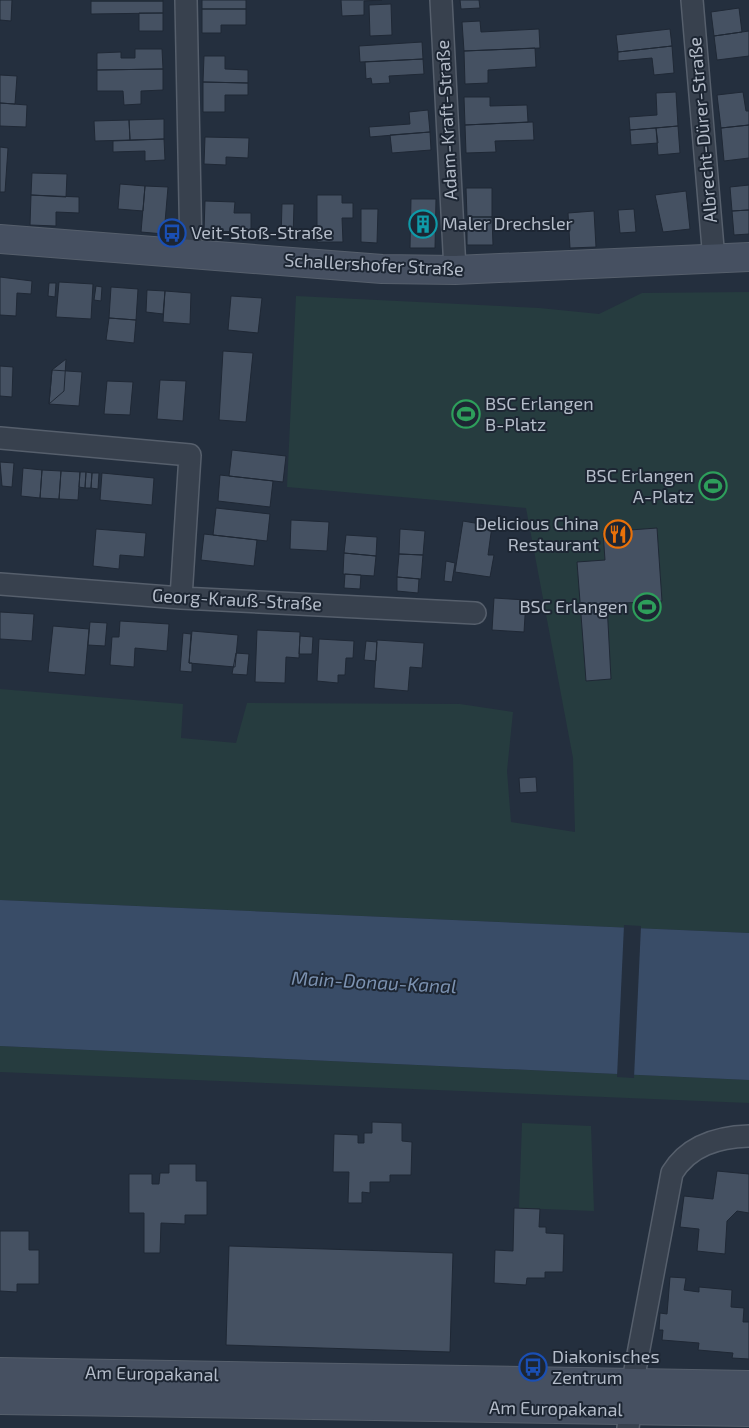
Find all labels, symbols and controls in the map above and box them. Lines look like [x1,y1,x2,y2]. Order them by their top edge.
street label: Albrecht-Dürer-Straße [683,36,721,224]
street label: Adam-Kraft-Straße [431,39,461,201]
building icon: Maler Drechsler [408,209,438,239]
place label: Maler Drechsler [442,212,573,234]
bus stop icon: Veit-Stoß-Straße [157,218,187,248]
place label: Veit-Stoß-Straße [191,221,333,243]
street label: Schallershofer Straße [284,248,464,280]
place label: BSC Erlangen B-Platz [485,392,594,435]
sports icon: BSC Erlangen B-Platz [451,399,481,429]
place label: BSC Erlangen A-Platz [585,464,694,507]
sports icon: BSC Erlangen A-Platz [698,471,728,501]
place label: Delicious China Restaurant [475,512,599,555]
restaurant icon: Delicious China Restaurant [603,519,633,549]
street label: Georg-Krauß-Straße [151,584,323,614]
sports icon: BSC Erlangen [632,592,662,622]
place label: BSC Erlangen [519,595,628,617]
water label: Main-Donau-Kanal [291,966,457,997]
place label: Diakonisches Zentrum [552,1345,660,1388]
bus stop icon: Diakonisches Zentrum [518,1352,548,1382]
street label: Am Europakanal [85,1361,220,1385]
street label: Am Europakanal [489,1396,624,1420]

